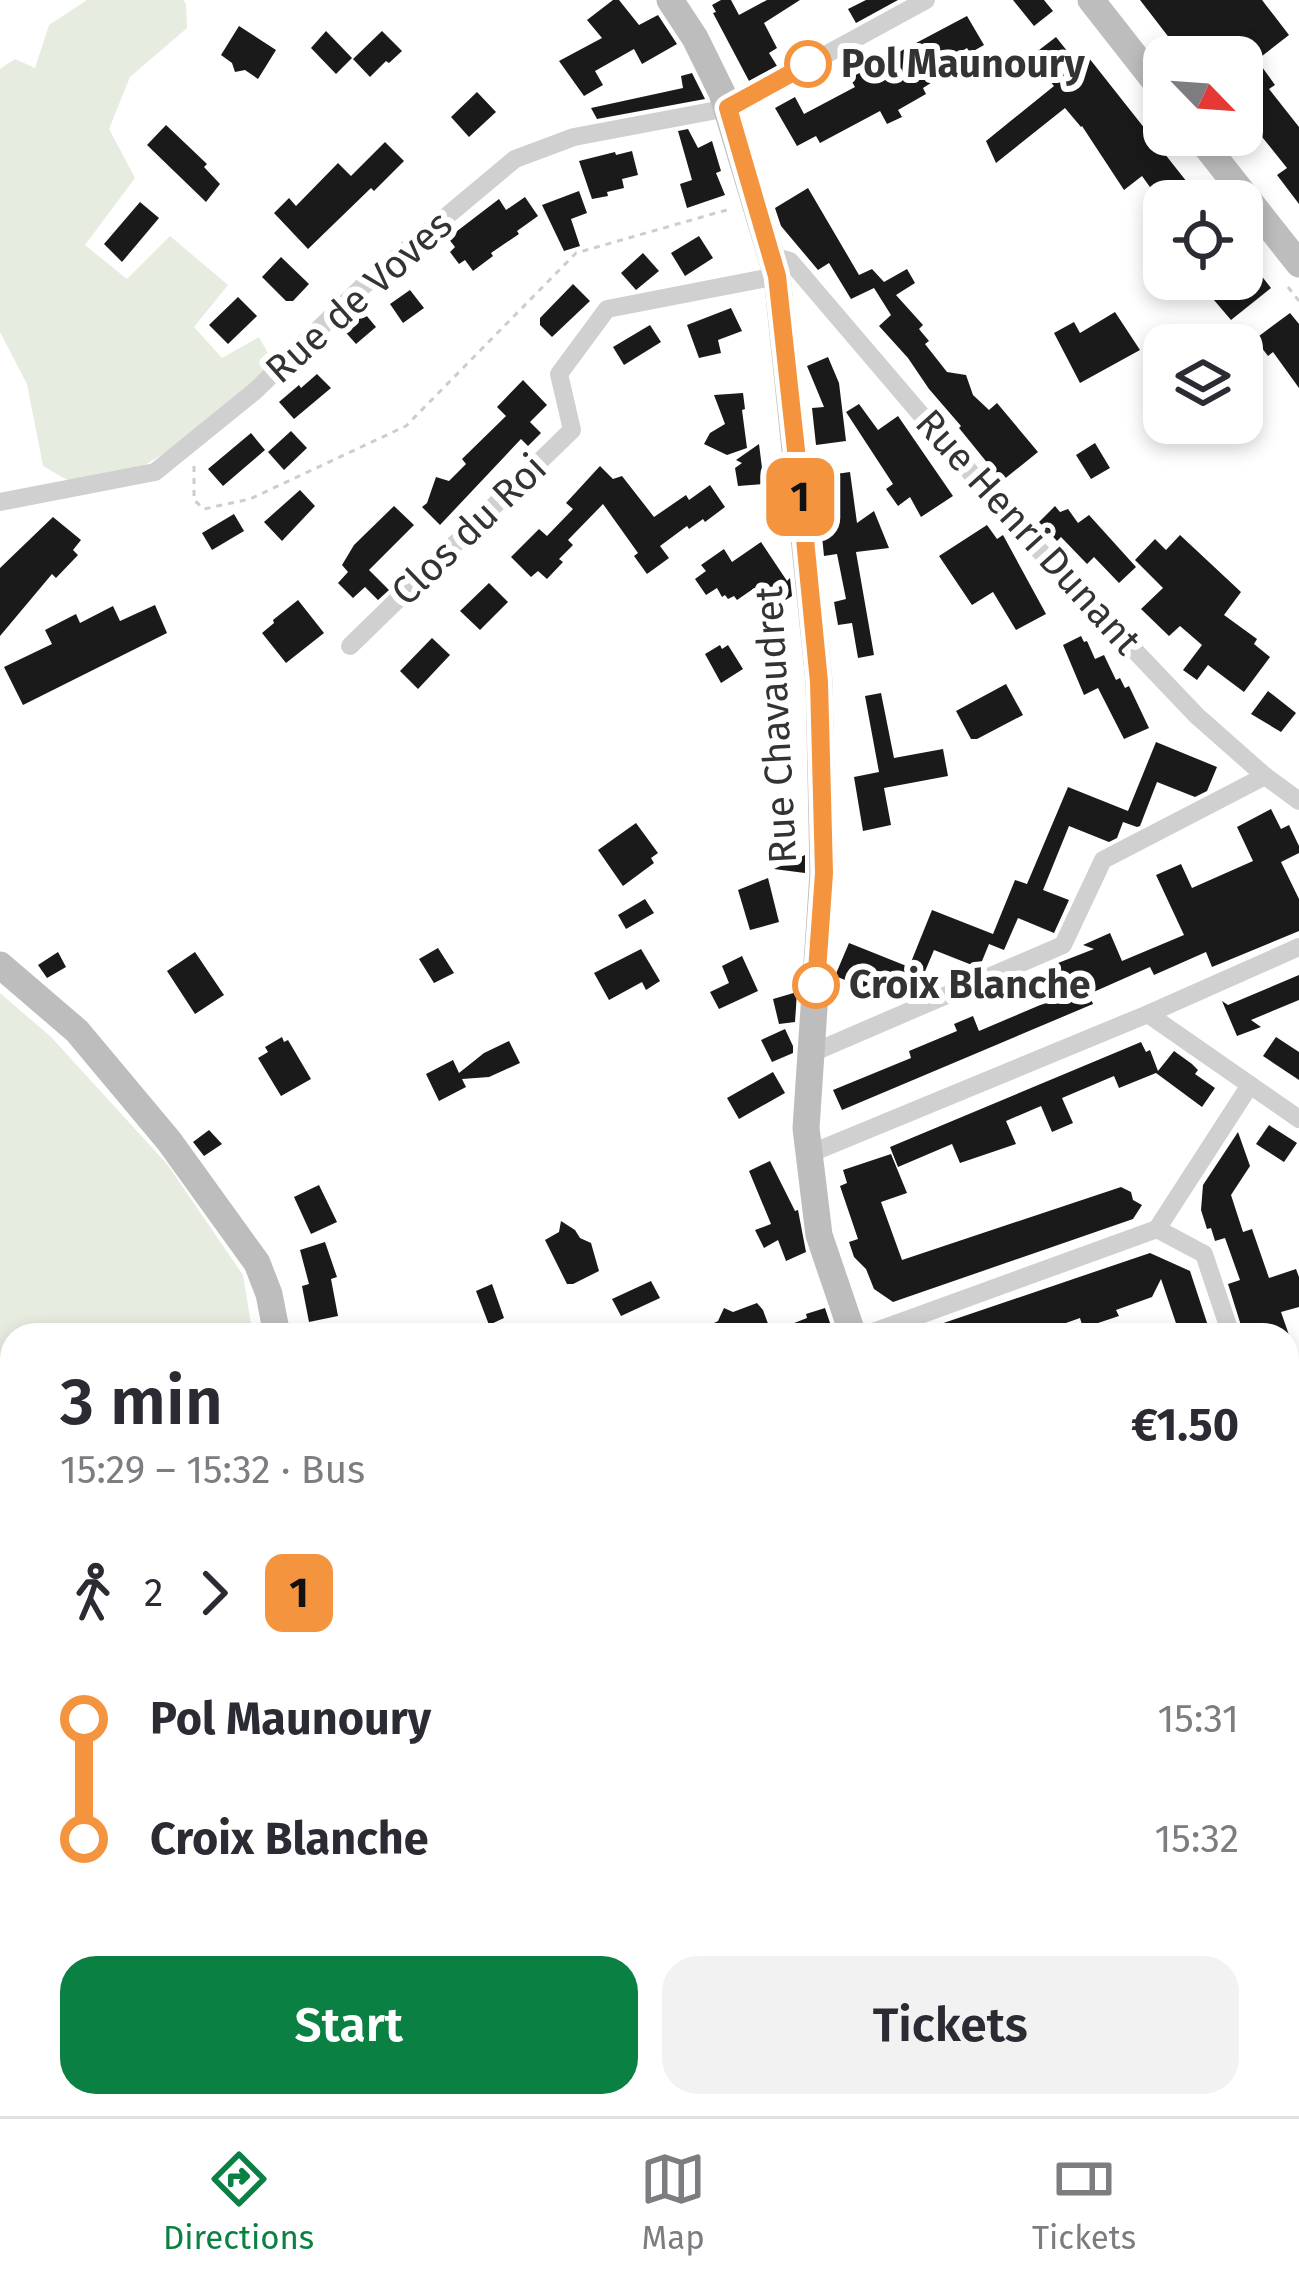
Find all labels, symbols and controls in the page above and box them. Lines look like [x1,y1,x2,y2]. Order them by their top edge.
north arrow [1143,36,1263,156]
map controls [1143,36,1263,444]
place label: Pol Maunoury [841,41,1085,87]
marker: Pol Maunoury [786,42,830,86]
button: locate [1143,180,1263,300]
street label: Rue de Voves [256,201,462,393]
button: layers [1143,324,1263,444]
street label: Rue Henri Dunant [906,400,1151,665]
street label: Clos du Roi [382,445,556,615]
line badge: 1 [761,458,839,536]
text: 1 [790,472,810,522]
street label: Rue Chavaudret [746,584,806,865]
place label: Croix Blanche [849,962,1090,1008]
marker: Croix Blanche [794,963,838,1007]
text: 3 min [60,1362,223,1441]
text: €1.50 [1131,1398,1239,1452]
text: 15:29 – 15:32 · Bus [60,1447,365,1493]
icon: walk [60,1560,126,1626]
icon: forward [181,1560,247,1626]
text: 1 [289,1568,309,1618]
text: 2 [144,1570,163,1616]
text: Pol Maunoury [150,1692,431,1746]
text: 15:31 [1157,1696,1239,1742]
text: Croix Blanche [150,1812,429,1866]
text: 15:32 [1154,1816,1239,1862]
button: Start [60,1956,638,2094]
button: Tickets [662,1956,1239,2094]
tab: Directions [163,2146,314,2258]
tab: Map [640,2146,706,2258]
tab: Tickets [1032,2146,1136,2258]

